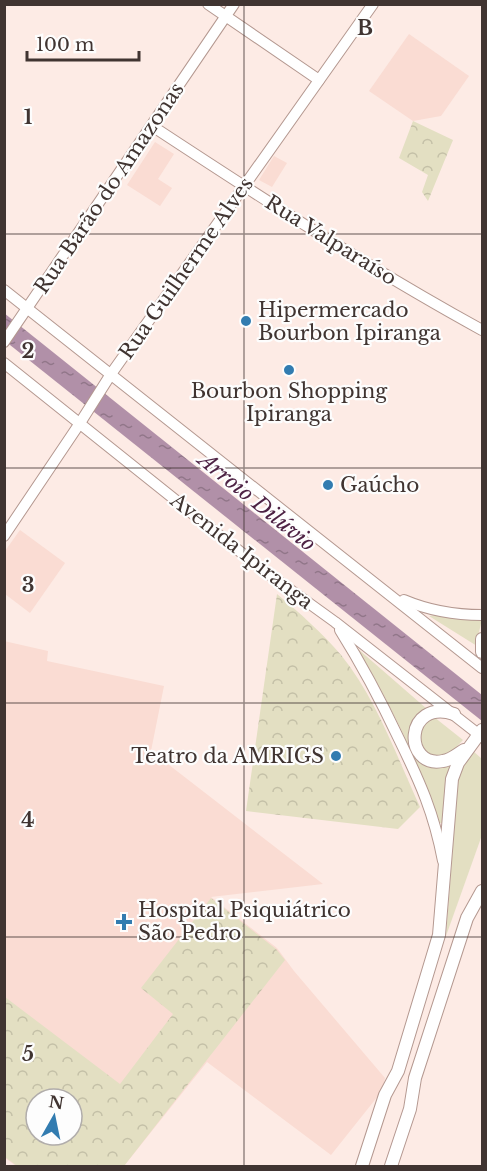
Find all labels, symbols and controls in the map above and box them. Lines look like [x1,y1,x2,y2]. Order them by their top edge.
text: B [357,16,373,40]
scale bar [27,24,140,62]
text: 100 m [36,34,94,56]
street label: Rua Barão do Amazonas [29,78,189,298]
text: 1 [24,105,33,129]
street label: Rua Guilherme Alves [114,172,258,364]
street label: Rua Valparaíso [261,190,401,290]
place label: Hipermercado Bourbon Ipiranga [258,298,442,345]
marker: Hipermercado Bourbon Ipiranga [239,314,253,328]
text: 2 [21,339,35,363]
marker: Bourbon Shopping Ipiranga [282,363,296,377]
place label: Bourbon Shopping Ipiranga [191,379,388,426]
water label: Arroio Dilúvio [191,445,321,557]
place label: Gaúcho [340,473,419,497]
marker: Gaúcho [321,478,335,492]
street label: Avenida Ipiranga [165,487,319,615]
text: 3 [22,573,34,597]
place label: Teatro da AMRIGS [131,744,324,768]
marker: Teatro da AMRIGS [329,749,343,763]
text: 4 [21,808,35,832]
place label: Hospital Psiquiátrico São Pedro [138,898,351,945]
marker: Hospital Psiquiátrico São Pedro [115,913,133,931]
text: 5 [22,1042,34,1066]
north arrow [24,1087,84,1147]
text: N [47,1091,65,1113]

